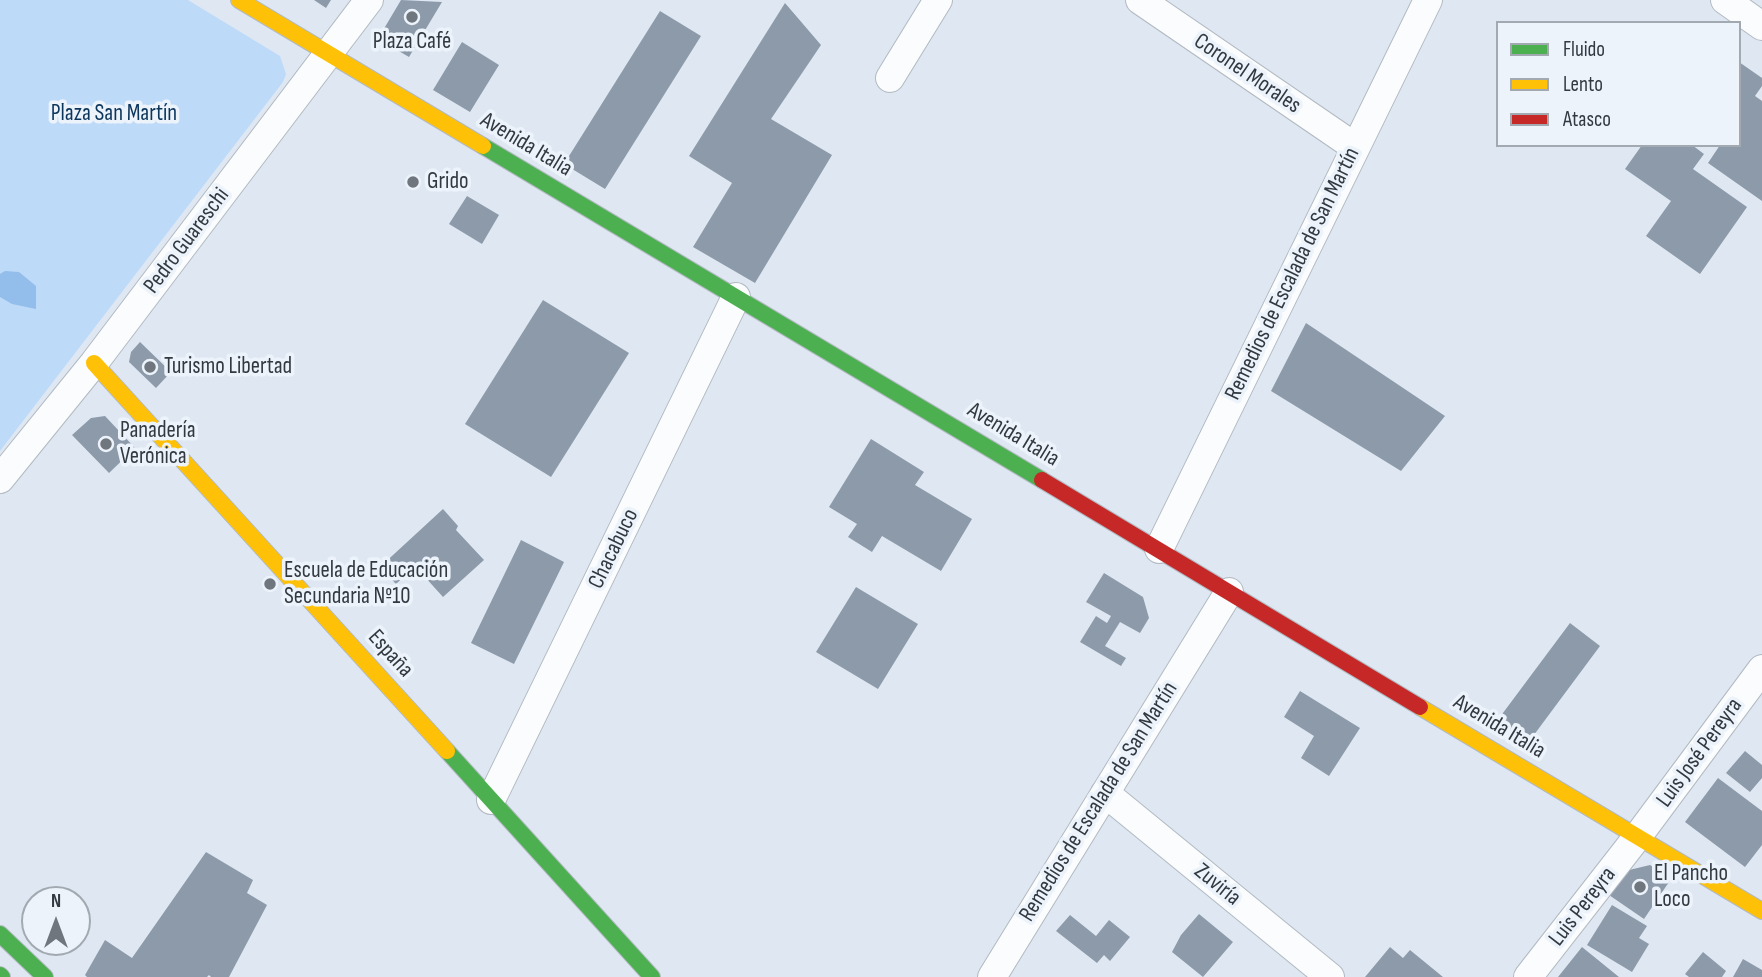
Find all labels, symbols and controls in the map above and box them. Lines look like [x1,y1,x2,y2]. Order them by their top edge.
marker: Plaza Café [404,9,420,25]
legend [1496,21,1741,147]
place label: Plaza Café [373,28,451,56]
street label: Coronel Morales [1188,28,1306,120]
text: Fluido [1563,37,1605,62]
text: Lento [1563,72,1603,97]
park label: Plaza San Martín [51,100,177,128]
street label: Avenida Italia [475,107,577,183]
text: Atasco [1563,107,1611,132]
street label: Remedios de Escalada de San Martín [1220,143,1366,405]
place label: Grido [427,168,469,196]
marker: Grido [405,174,421,190]
street label: Pedro Guareschi [138,183,236,299]
place label: Turismo Libertad [164,353,292,381]
marker: Turismo Libertad [142,359,158,375]
street label: Avenida Italia [962,397,1064,473]
place label: Panadería Verónica [120,417,196,471]
marker: Panadería Verónica [98,436,114,452]
street label: Chacabuco [583,505,645,593]
place label: Escuela de Educación Secundaria Nº10 [284,557,448,611]
marker: Escuela de Educación Secundaria Nº10 [262,576,278,592]
street label: España [361,624,419,684]
street label: Remedios de Escalada de San Martín [1014,677,1184,927]
street label: Avenida Italia [1448,689,1550,765]
street label: Luis José Pereyra [1651,693,1749,813]
street label: Zuviría [1188,858,1246,912]
place label: El Pancho Loco [1654,860,1728,914]
street label: Luis Pereyra [1544,862,1622,952]
marker: El Pancho Loco [1632,879,1648,895]
north arrow [21,886,91,956]
text: N [51,890,61,913]

